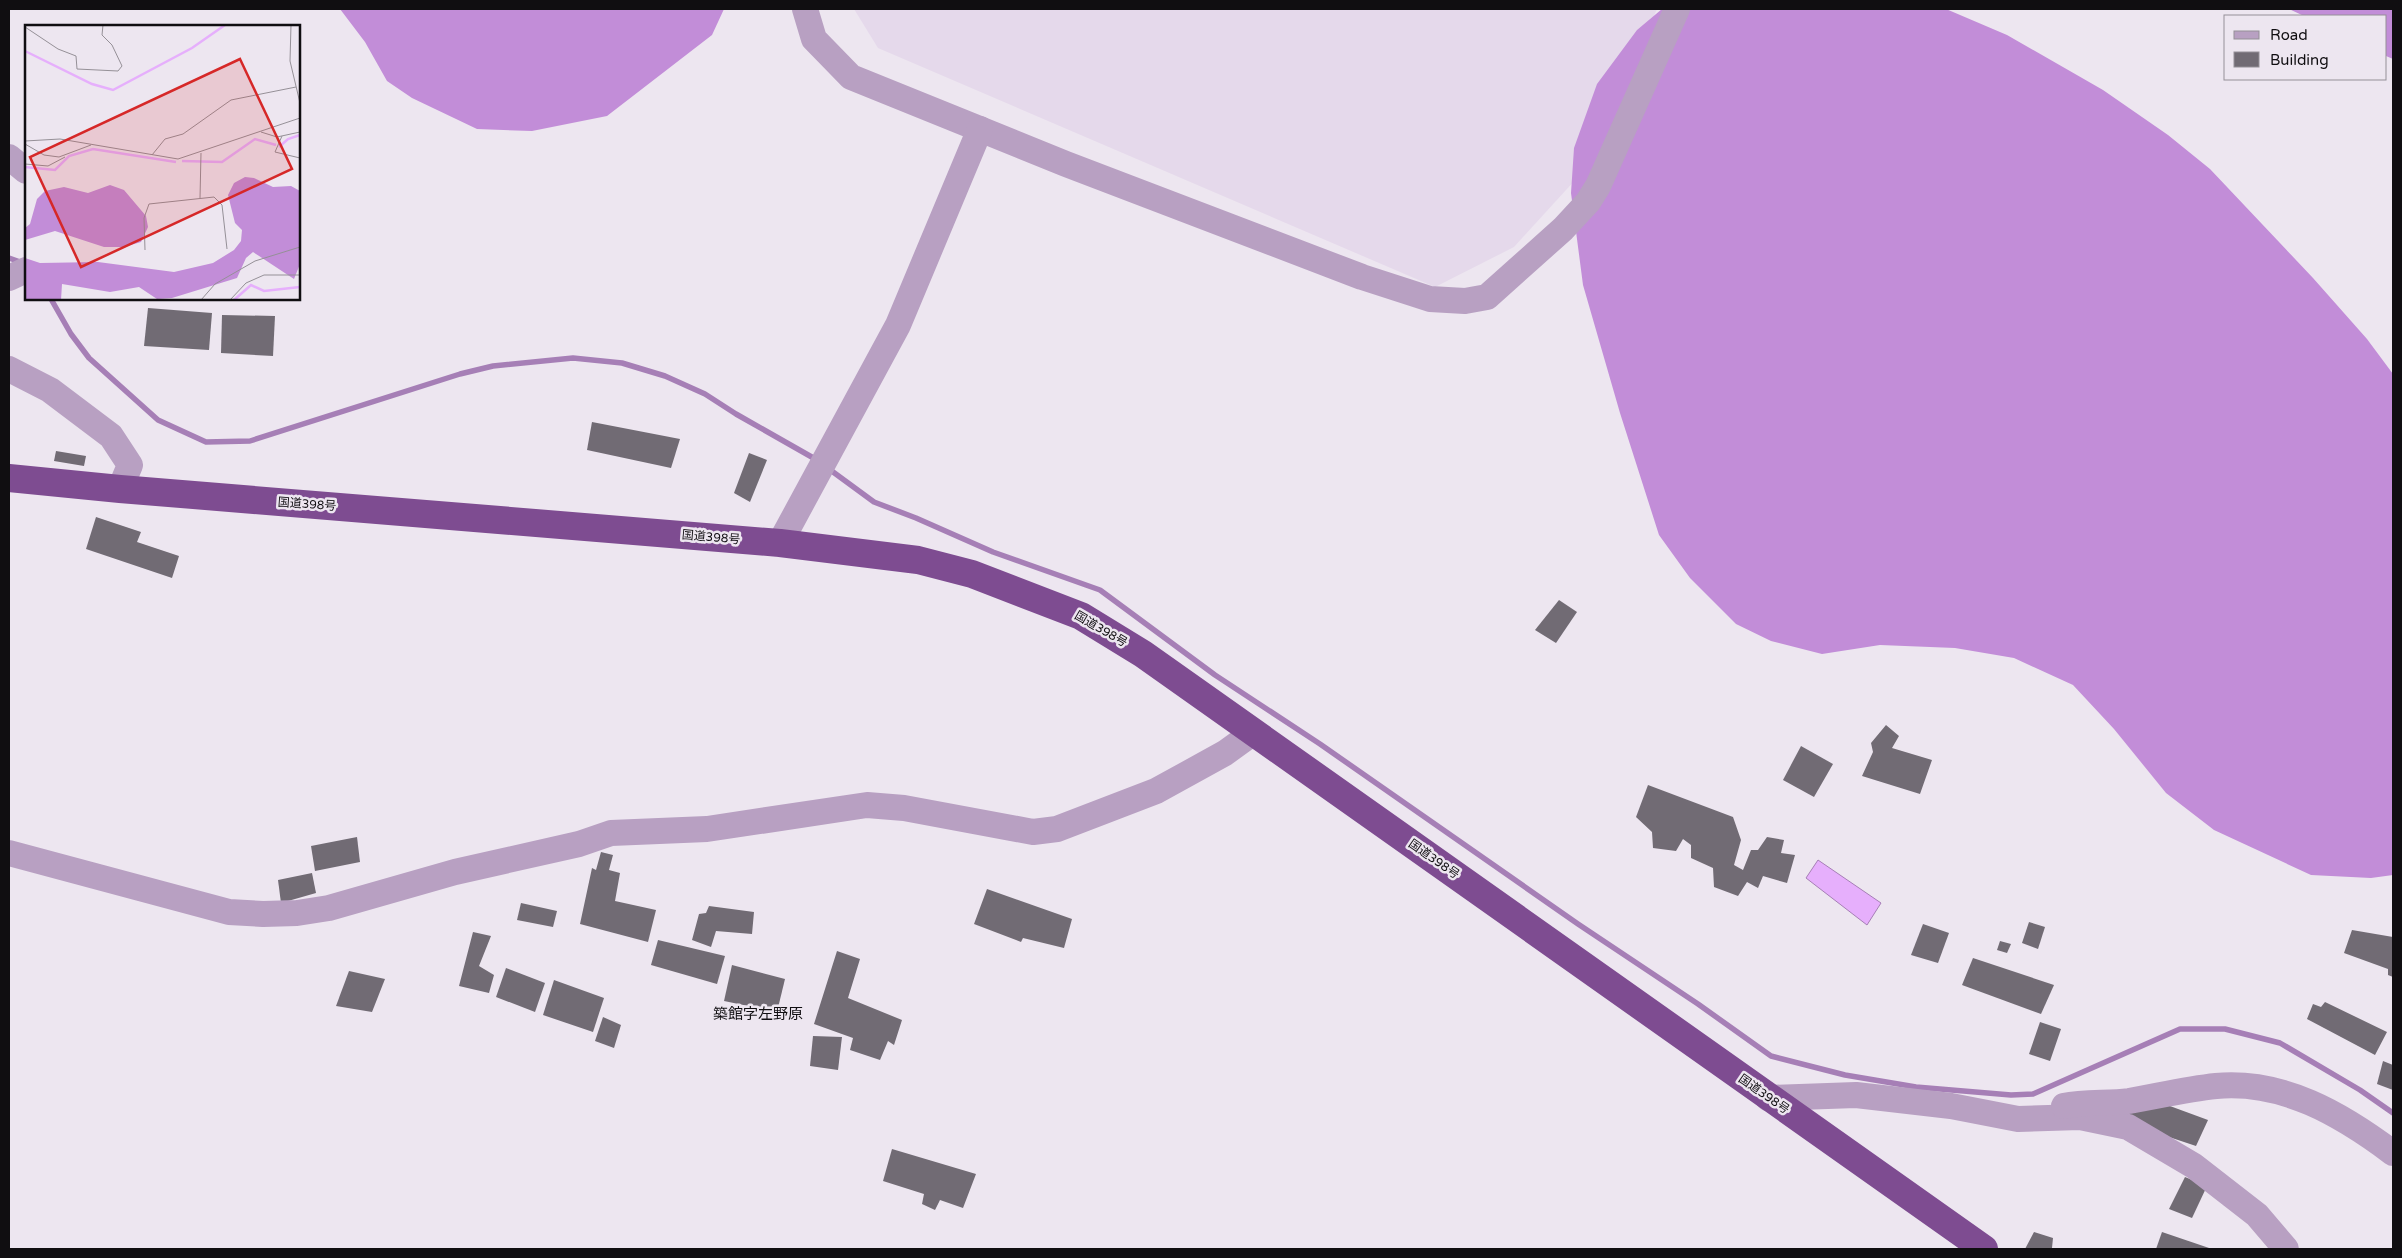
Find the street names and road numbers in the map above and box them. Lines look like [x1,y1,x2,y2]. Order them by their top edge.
street label: 国道398号 [277,495,337,513]
street label: 国道398号 [681,527,741,547]
street label: 国道398号 [1072,608,1130,650]
street label: 国道398号 [1406,836,1462,882]
street label: 国道398号 [1736,1071,1792,1117]

